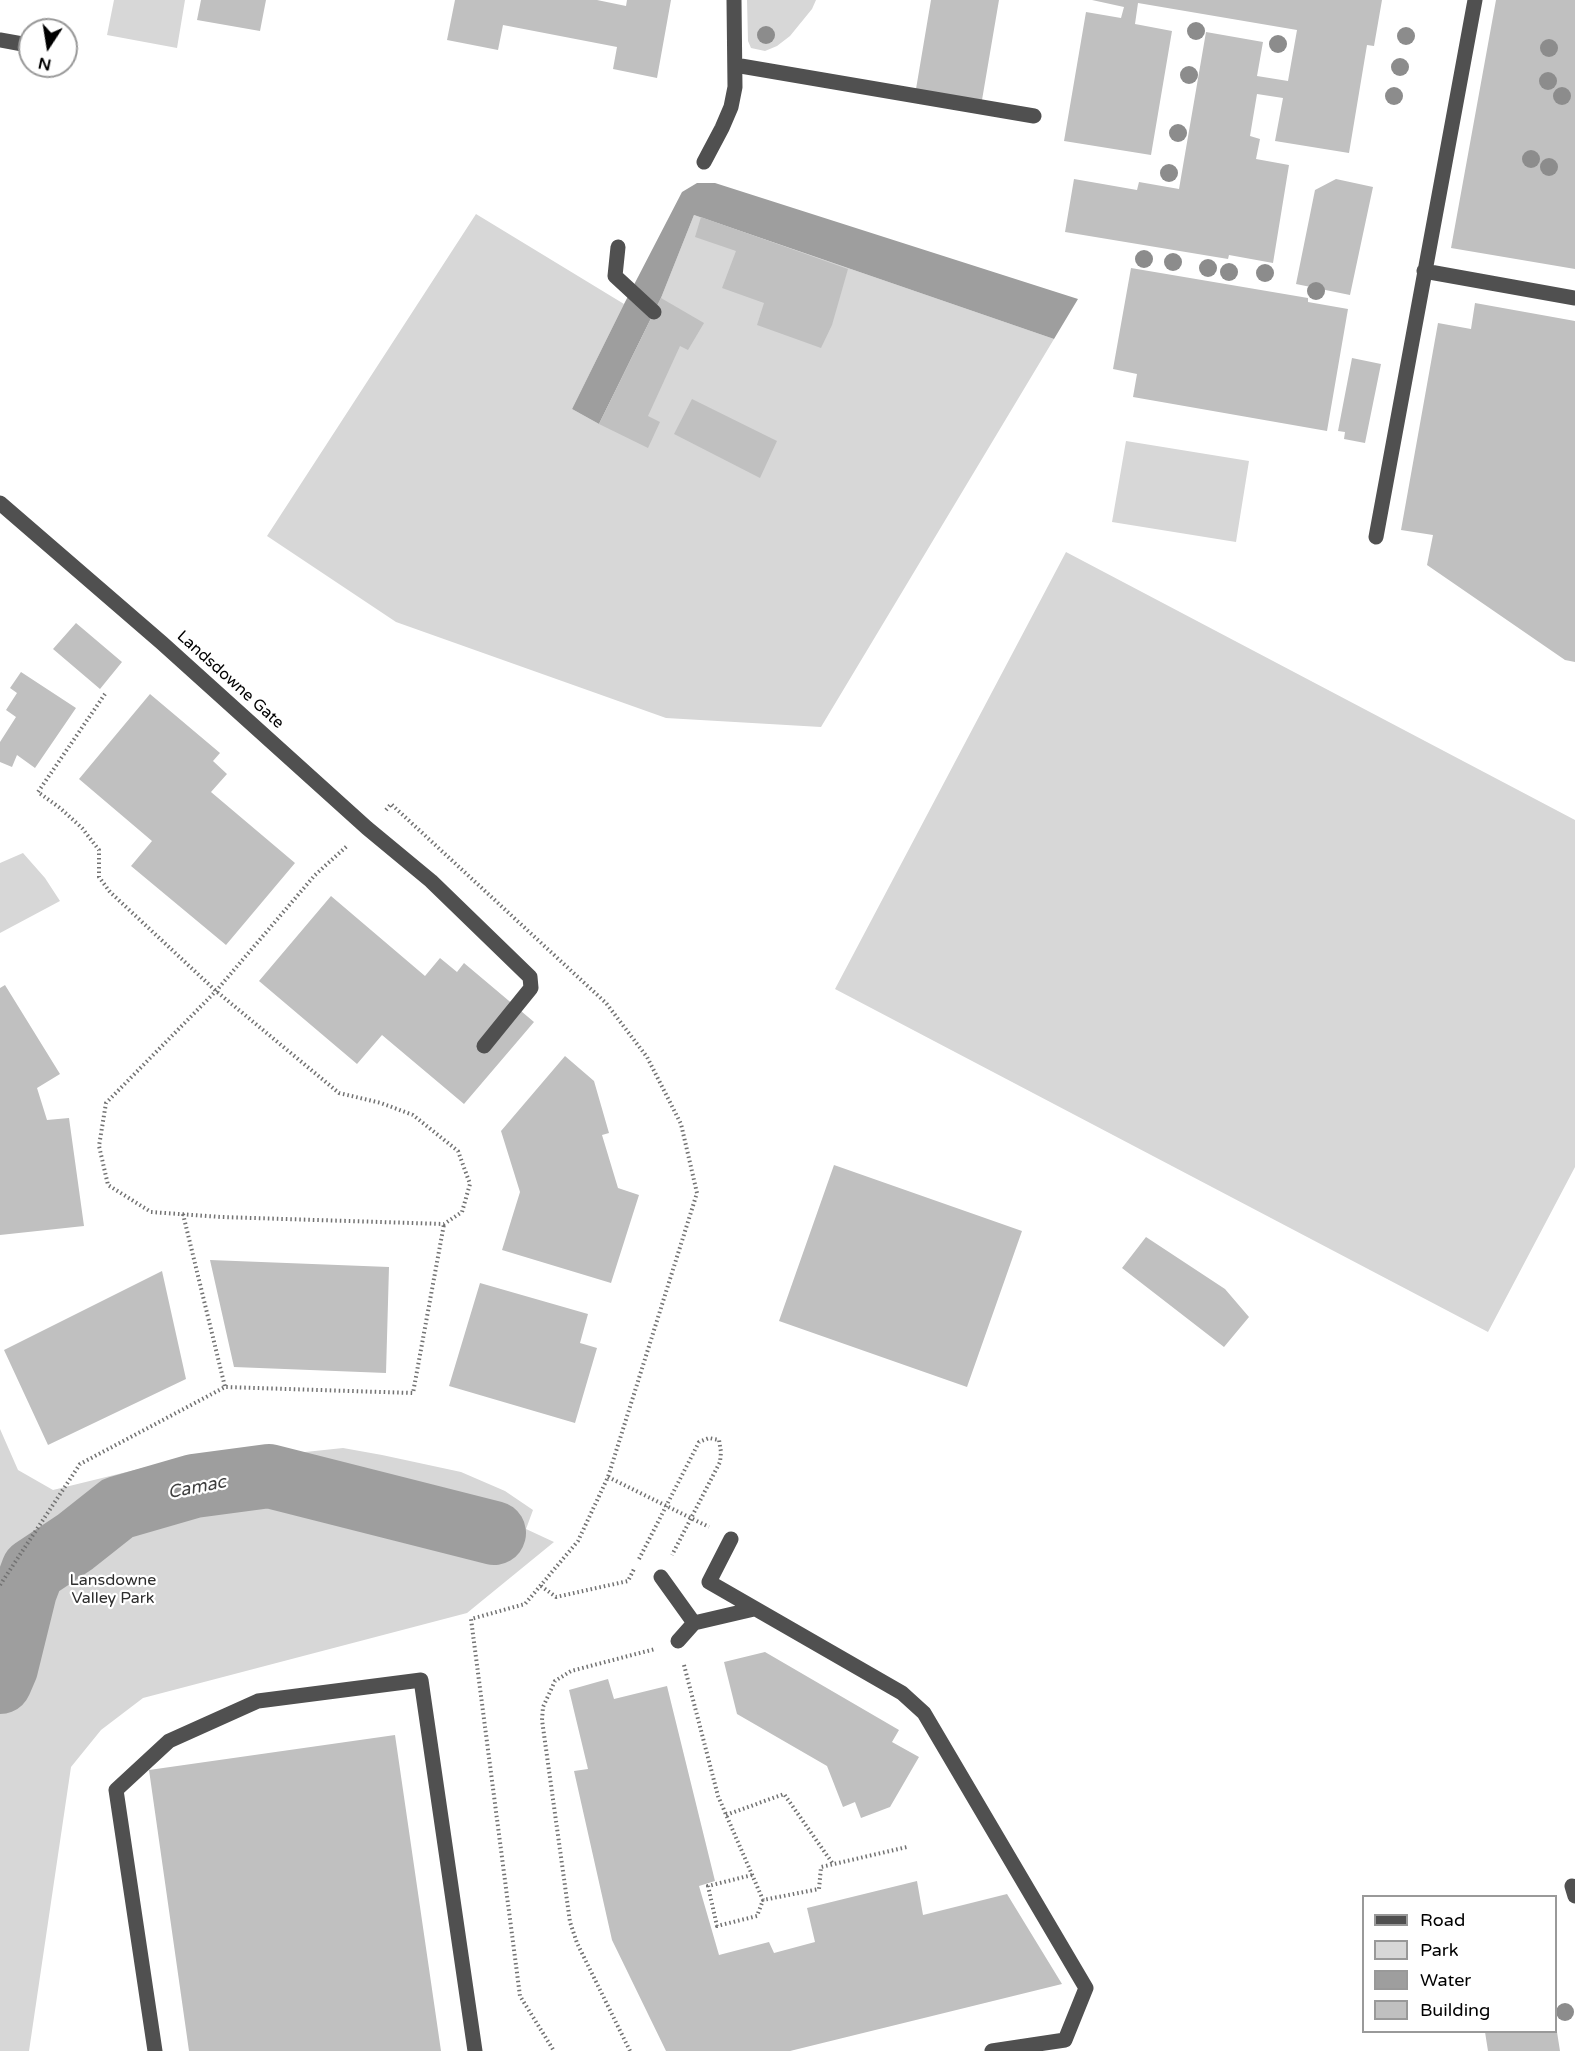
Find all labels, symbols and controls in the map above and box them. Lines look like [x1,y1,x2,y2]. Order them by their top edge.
north arrow [18,18,78,78]
text: N [36,53,53,75]
street label: Landsdowne Gate [173,627,287,733]
water label: Camac [166,1472,228,1504]
park label: Lansdowne Valley Park [70,1571,156,1609]
legend [1362,1895,1557,2033]
text: Road [1420,1909,1465,1931]
text: Park [1420,1939,1458,1961]
text: Water [1420,1969,1471,1991]
text: Building [1420,1999,1490,2021]

